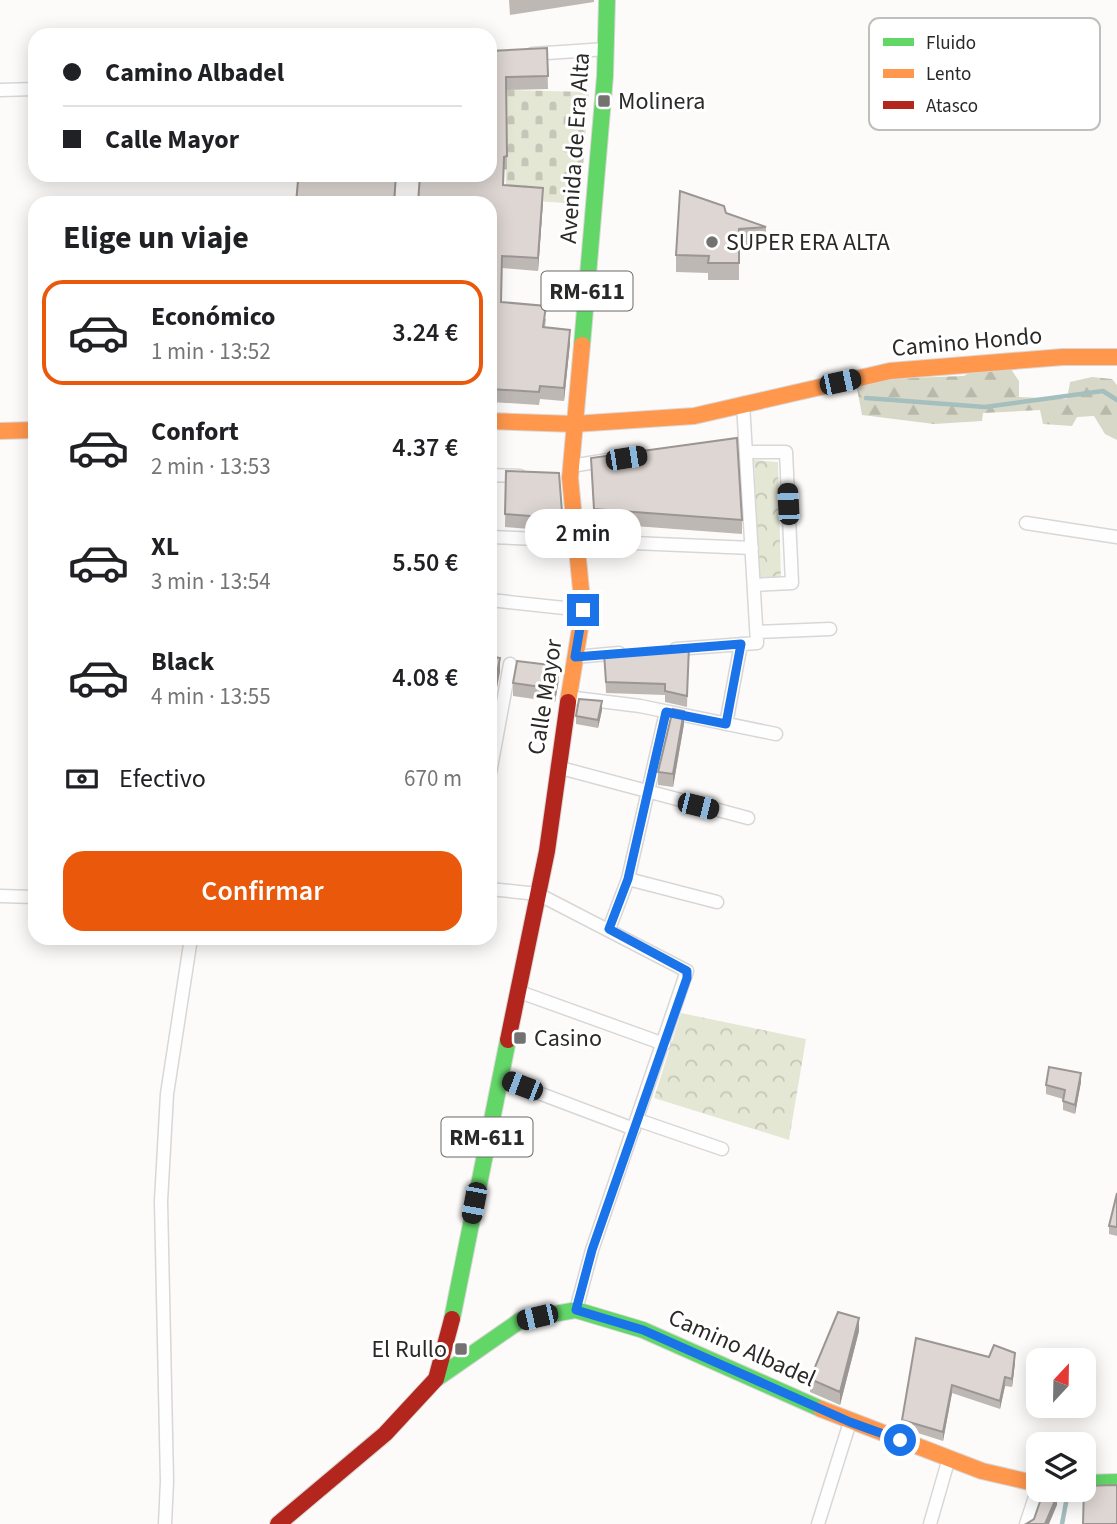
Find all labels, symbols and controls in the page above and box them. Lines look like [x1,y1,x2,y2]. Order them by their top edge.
legend [869,18,1100,130]
text: Fluido [926,30,976,57]
street label: Avenida de Era Alta [551,51,599,245]
text: Camino Albadel [105,54,284,91]
text: Lento [926,61,971,88]
place label: Molinera [618,84,705,119]
marker: Molinera [596,93,612,109]
text: Atasco [926,93,978,120]
text: Calle Mayor [105,121,239,158]
text: Elige un viaje [63,215,249,261]
place label: SUPER ERA ALTA [726,225,890,260]
marker: SUPER ERA ALTA [704,234,720,250]
road number: RM-611 [542,272,632,310]
text: Económico [151,298,276,335]
icon: car [67,301,130,364]
text: 3.24 € [392,314,458,351]
street label: Camino Hondo [890,318,1044,366]
text: 1 min · 13:52 [151,335,271,368]
car [818,367,863,397]
text: Confort [151,413,239,450]
icon: car [67,416,130,479]
text: 4.37 € [392,429,458,466]
car [604,444,649,472]
text: 2 min · 13:53 [151,450,271,483]
car [777,482,800,526]
callout: 2 min [525,508,641,558]
text: 2 min [556,517,610,550]
text: XL [151,528,179,565]
icon: car [67,531,130,594]
text: 5.50 € [392,544,458,581]
text: 3 min · 13:54 [151,565,271,598]
route end [567,594,599,626]
street label: Calle Mayor [519,636,572,757]
text: Black [151,643,214,680]
icon: car [67,646,130,709]
text: 4.08 € [392,659,458,696]
text: 4 min · 13:55 [151,680,271,713]
icon: cash [63,760,101,798]
text: Efectivo [119,760,206,797]
text: 670 m [404,762,462,795]
car [676,791,721,821]
button: Confirmar [63,851,462,931]
place label: Casino [534,1021,602,1056]
marker: Casino [512,1030,528,1046]
car [499,1069,546,1103]
road number: RM-611 [442,1118,532,1156]
car [460,1180,489,1226]
street label: Camino Albadel [663,1300,821,1396]
car [515,1302,560,1332]
place label: El Rullo [371,1332,447,1367]
marker: El Rullo [453,1341,469,1357]
north arrow [1026,1348,1096,1418]
map controls [1026,1348,1096,1502]
route start [884,1424,916,1456]
button: layers [1026,1432,1096,1502]

